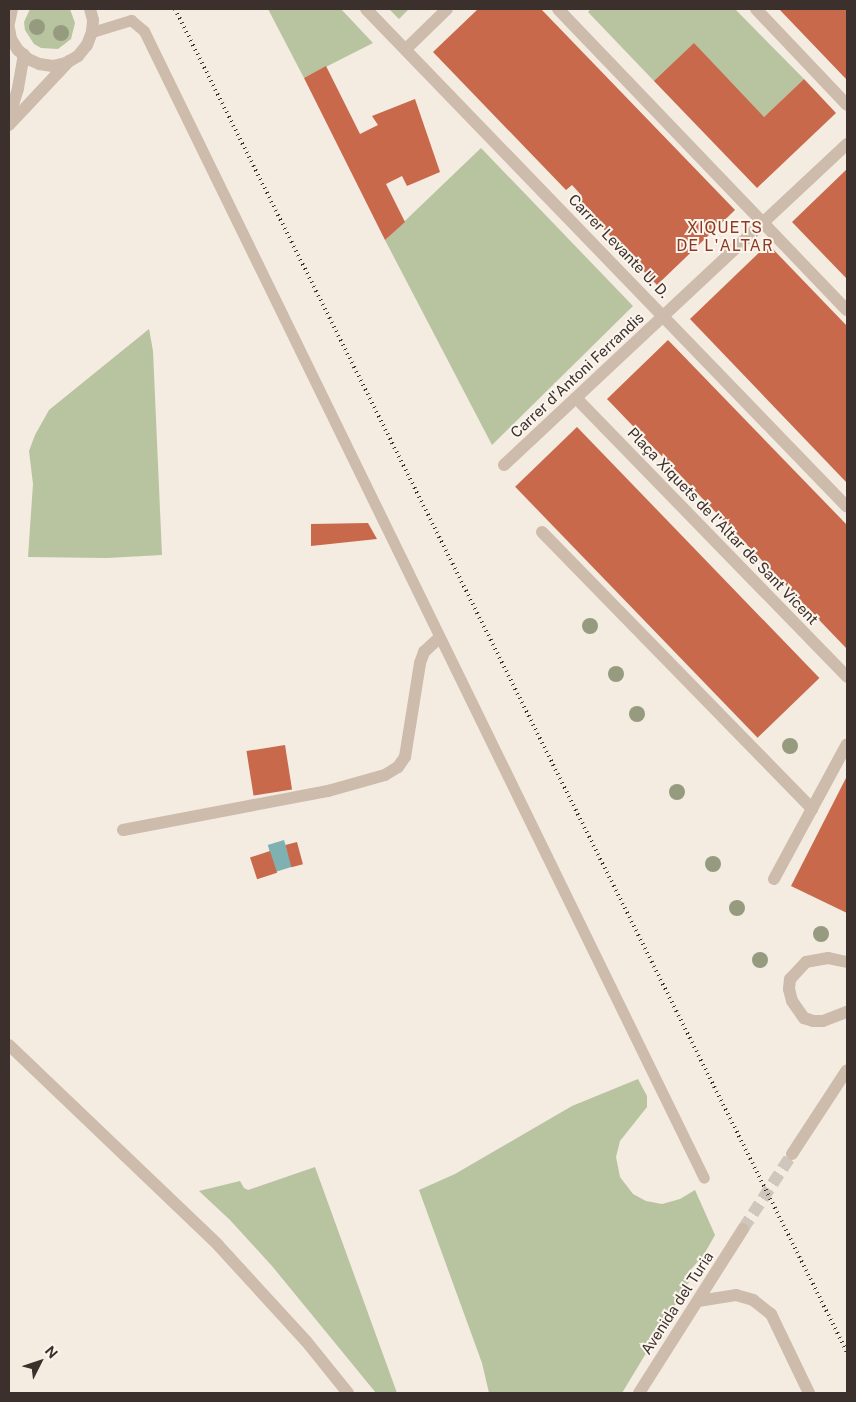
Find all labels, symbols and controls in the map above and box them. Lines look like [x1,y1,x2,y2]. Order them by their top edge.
street label: Carrer Levante U. D. [565,190,673,302]
district label: XIQUETS DE L'ALTAR [675,218,775,256]
street label: Carrer d'Antoni Ferrandis [507,308,647,442]
street label: Plaça Xiquets de l'Altar de Sant Vicent [624,423,822,629]
street label: Avenida del Turia [637,1248,717,1358]
north arrow [15,1337,65,1387]
text: N [42,1343,61,1362]

